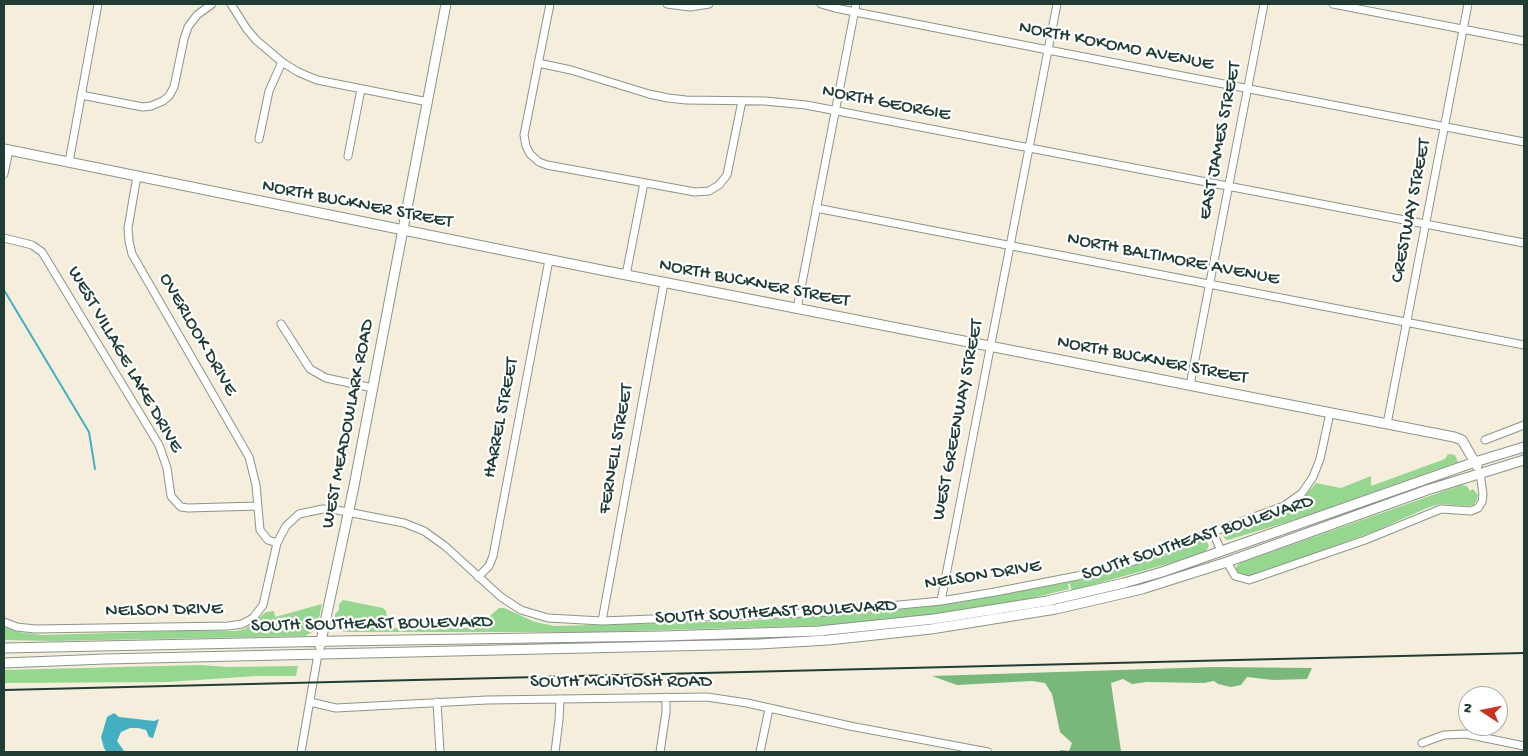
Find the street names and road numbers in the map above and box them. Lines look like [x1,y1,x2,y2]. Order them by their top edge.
street label: NORTH KOKOMO AVENUE [1017,17,1215,77]
street label: EAST JAMES STREET [1195,60,1247,222]
street label: NORTH GEORGIE [820,80,952,128]
street label: CRESTWAY STREET [1387,137,1437,285]
street label: NORTH BUCKNER STREET [260,175,454,235]
street label: NORTH BALTIMORE AVENUE [1065,228,1281,292]
street label: NORTH BUCKNER STREET [657,254,851,314]
street label: WEST VILLAGE LAKE DRIVE [61,263,187,457]
street label: OVERLOOK DRIVE [153,270,241,400]
street label: WEST MEADOWLARK ROAD [317,317,381,531]
street label: WEST GREENWAY STREET [928,318,990,522]
street label: NORTH BUCKNER STREET [1055,331,1249,391]
street label: HARREL STREET [479,356,525,480]
street label: FERNELL STREET [594,382,640,516]
street label: SOUTH SOUTHEAST BOULEVARD [1079,491,1317,587]
street label: NELSON DRIVE [923,556,1043,596]
street label: SOUTH SOUTHEAST BOULEVARD [655,595,897,631]
street label: NELSON DRIVE [105,599,223,623]
street label: SOUTH SOUTHEAST BOULEVARD [251,611,493,639]
street label: SOUTH MCINTOSH ROAD [530,672,712,694]

